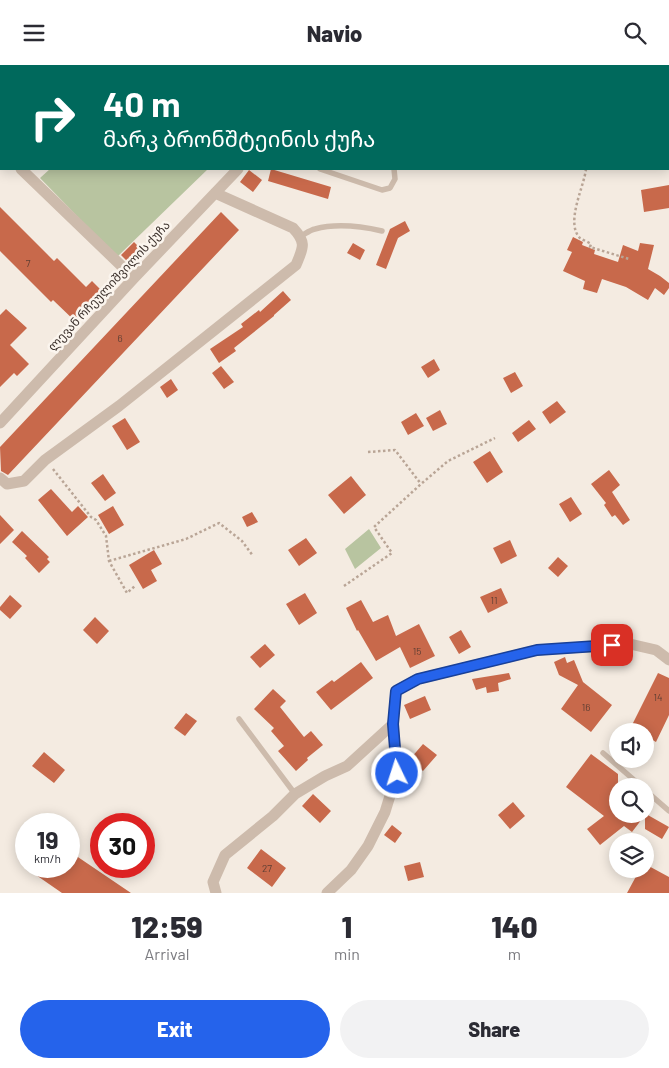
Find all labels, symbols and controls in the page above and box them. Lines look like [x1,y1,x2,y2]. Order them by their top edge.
icon: menu [20,19,48,47]
icon: search [621,19,649,47]
text: Navio [307,20,362,46]
text: 40 m [103,82,180,124]
icon: right [20,85,85,150]
text: მარკ ბრონშტეინის ქუჩა [103,125,375,151]
street label: ლევან რჩეულიშვილის ქუჩა [44,217,174,355]
house number: 7 [26,257,31,269]
house number: 6 [117,332,123,344]
house number: 11 [490,594,498,606]
pin [591,624,633,666]
icon: arrive [598,631,626,659]
house number: 15 [413,645,421,657]
house number: 14 [653,691,663,703]
house number: 16 [582,701,590,713]
map controls [609,723,654,878]
button: sound [609,723,654,768]
position arrow [370,746,422,798]
button: search [609,778,654,823]
speed limit sign: 30 [90,813,155,878]
text: 19 [36,824,59,854]
button: layers [609,833,654,878]
text: km/h [34,851,61,865]
house number: 27 [262,862,272,874]
text: 12:59 [131,908,203,944]
text: 1 [342,908,352,944]
text: 140 [491,908,538,944]
text: Arrival [145,944,189,963]
text: min [334,944,360,963]
text: m [508,944,521,963]
button: Exit [20,1000,330,1058]
button: Share [340,1000,649,1058]

